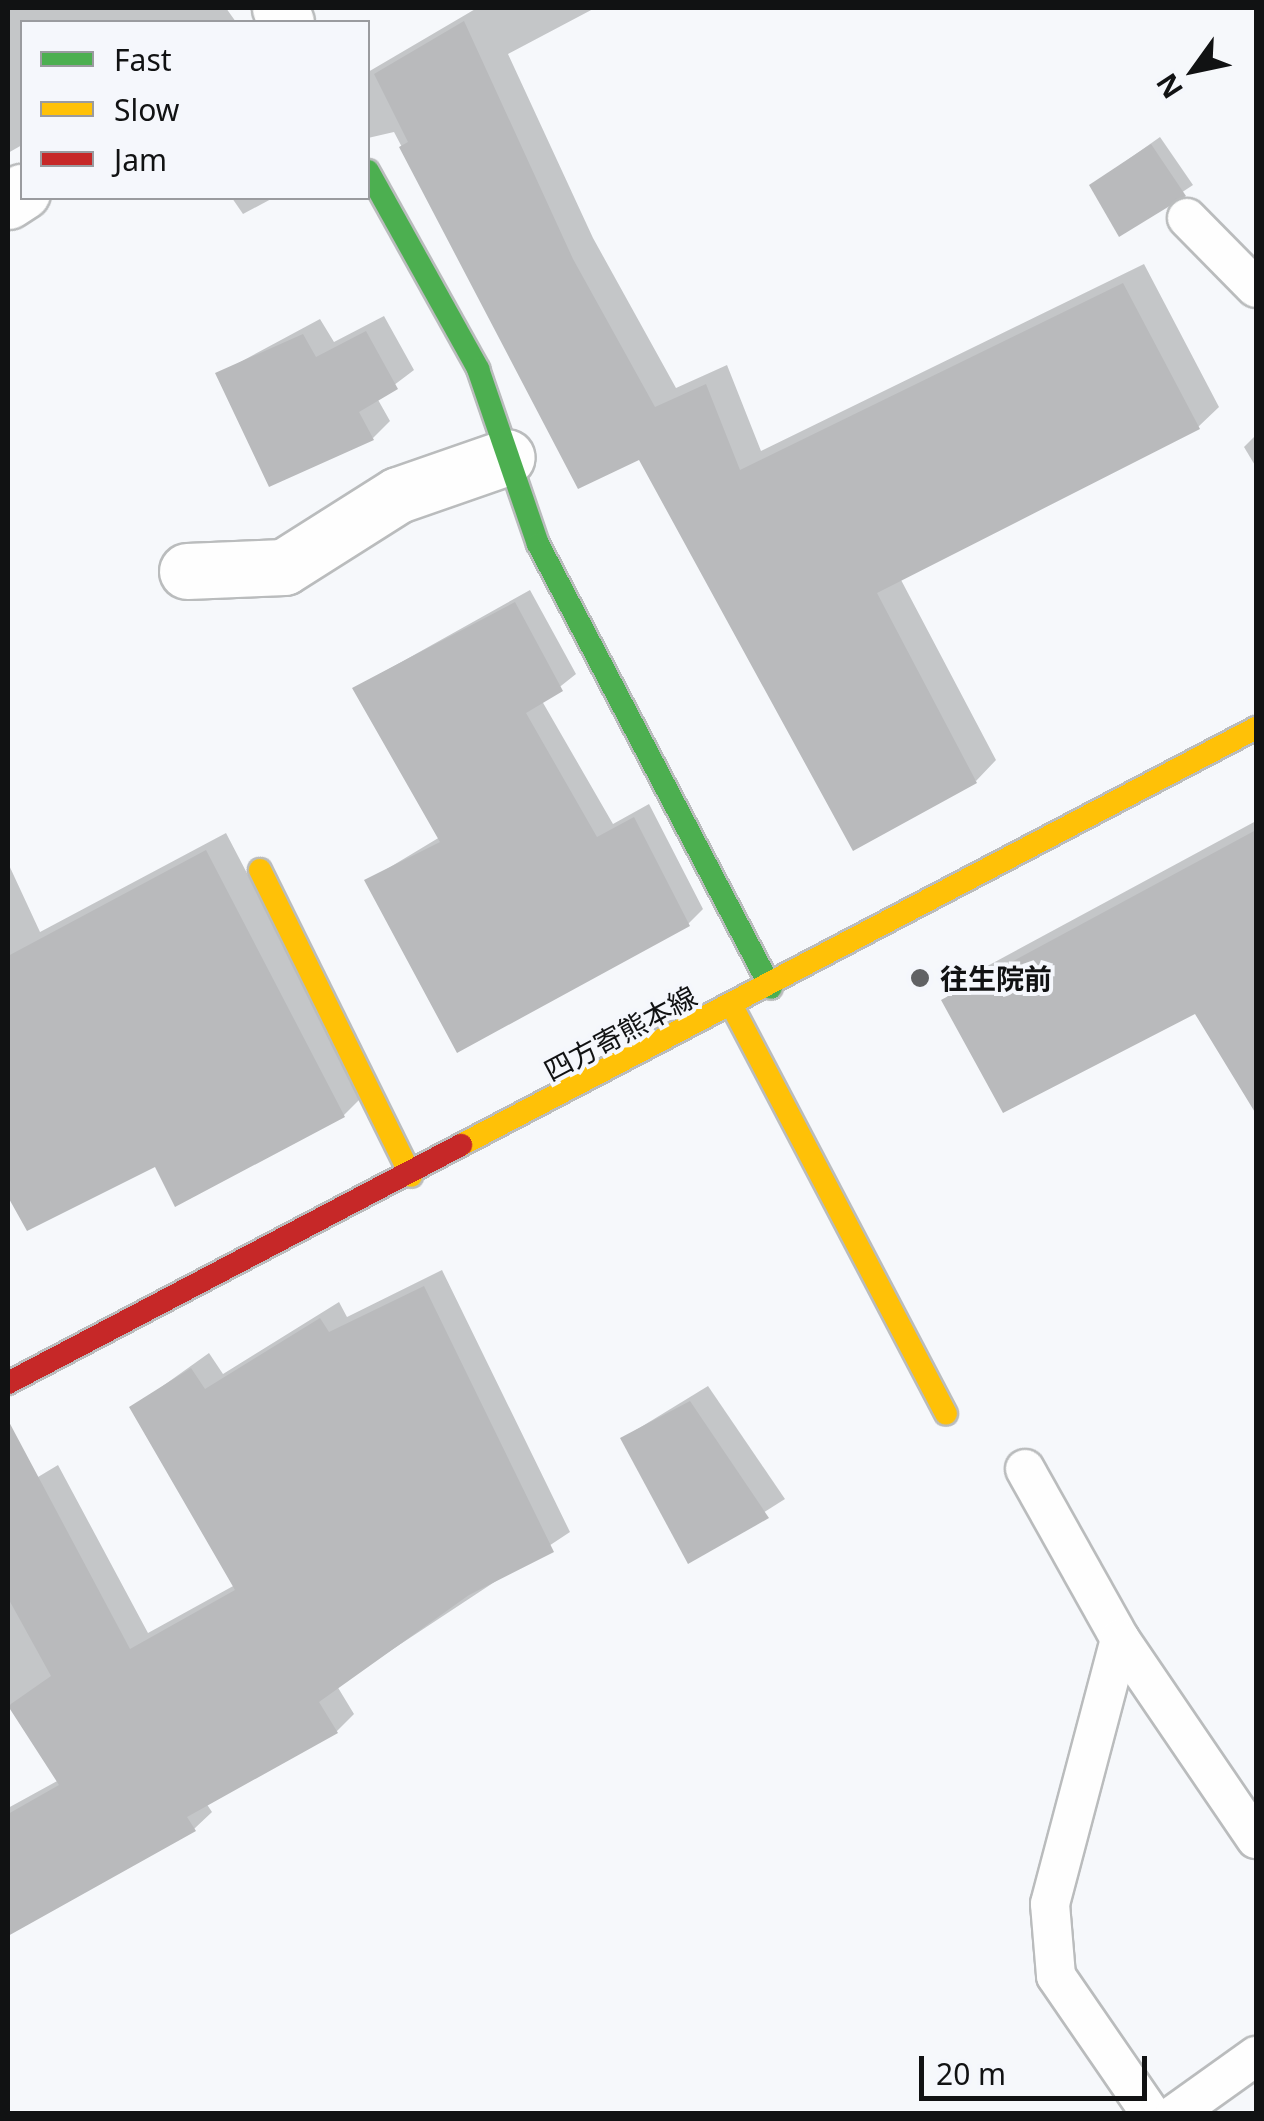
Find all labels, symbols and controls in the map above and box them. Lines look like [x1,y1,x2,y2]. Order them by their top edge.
legend [20,20,370,200]
north arrow [1144,20,1244,120]
text: Fast [114,39,172,80]
text: N [1147,66,1191,106]
text: Slow [114,89,179,130]
text: Jam [114,139,167,180]
place label: 往生院前 [940,961,1052,995]
marker: 往生院前 [909,967,931,989]
street label: 四方寄熊本線 [538,979,702,1087]
scale bar [924,2036,1152,2098]
text: 20 m [936,2053,1006,2094]

